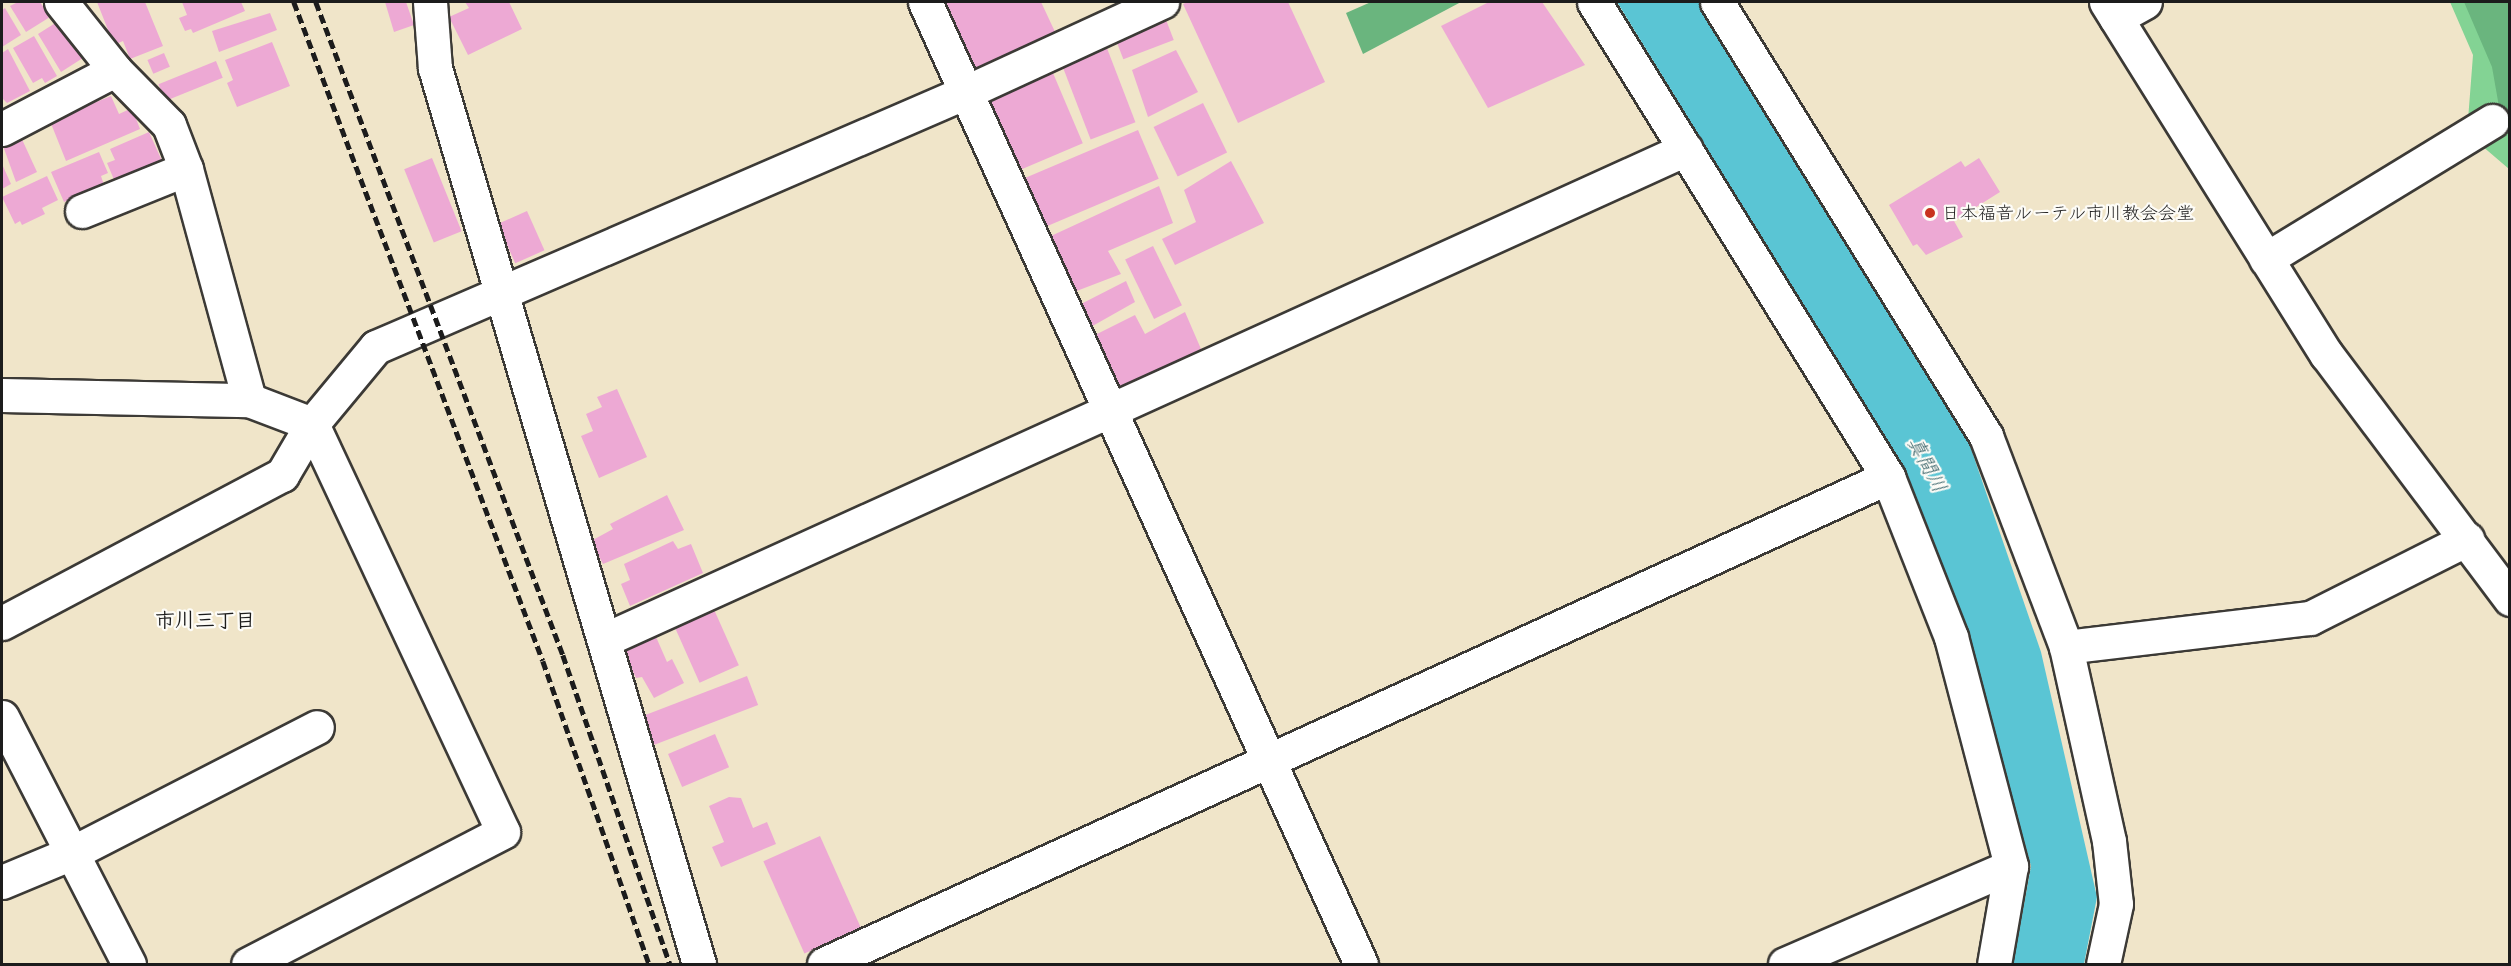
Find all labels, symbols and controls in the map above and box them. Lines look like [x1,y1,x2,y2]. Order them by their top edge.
place label: 日本福音ルーテル市川教会会堂 [1942,202,2195,224]
marker: 日本福音ルーテル市川教会会堂 [1923,206,1937,220]
water label: 真間川 [1903,432,1953,496]
district label: 市川三丁目 [155,607,255,631]

